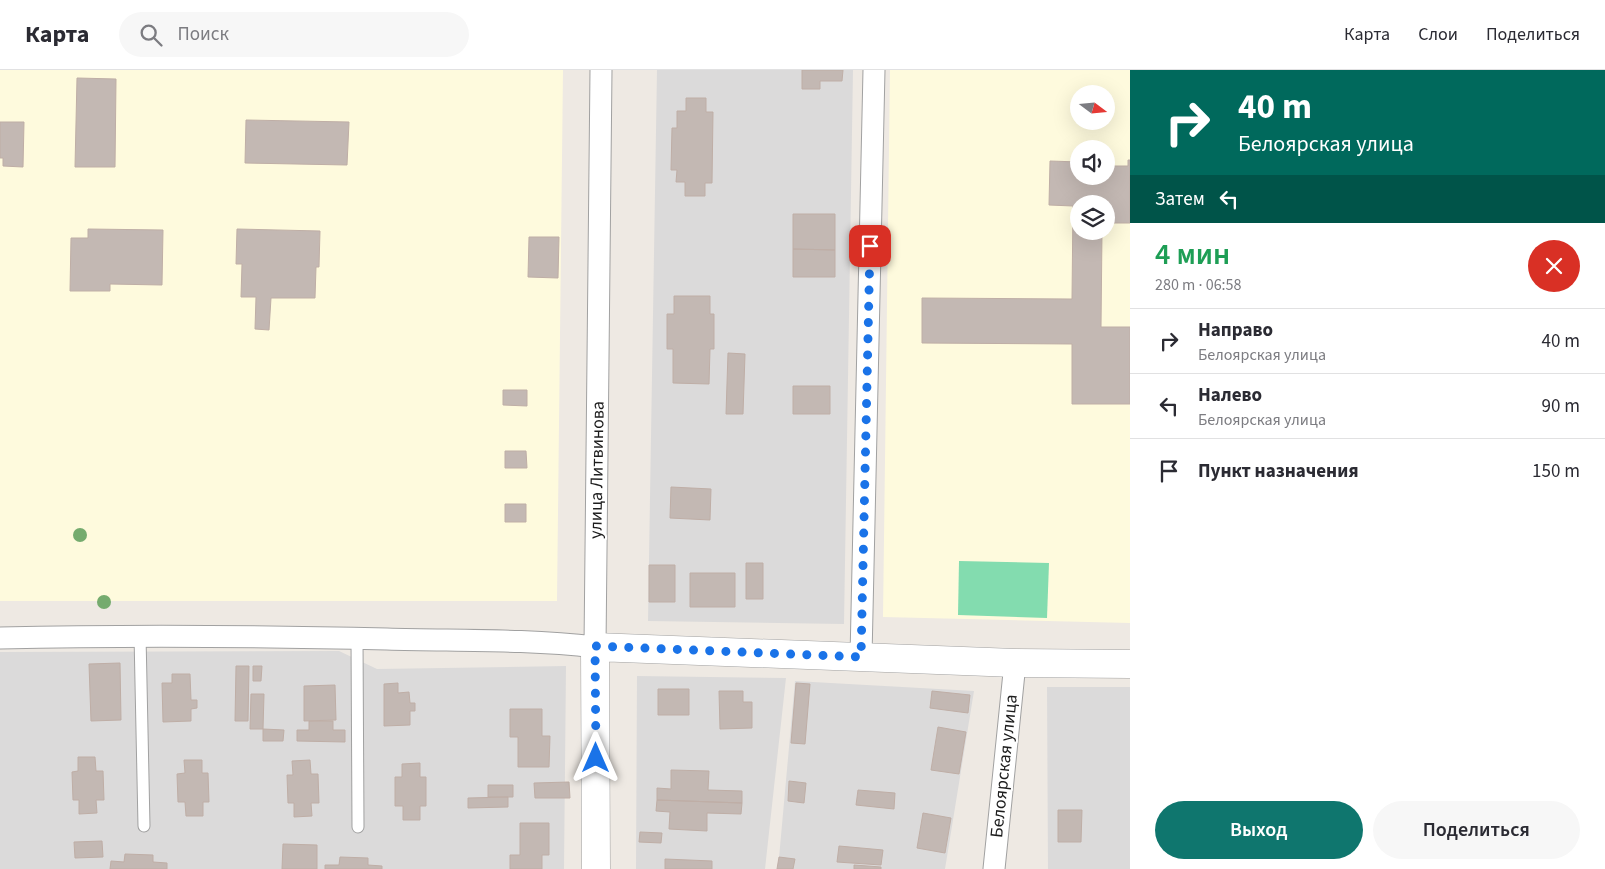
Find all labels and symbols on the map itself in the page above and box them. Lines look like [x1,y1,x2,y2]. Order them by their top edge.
north arrow [1070,85,1115,130]
pin [849,225,891,267]
street label: улица Литвинова [583,401,611,539]
street label: Белоярская улица [984,693,1024,839]
position arrow [569,731,621,783]

